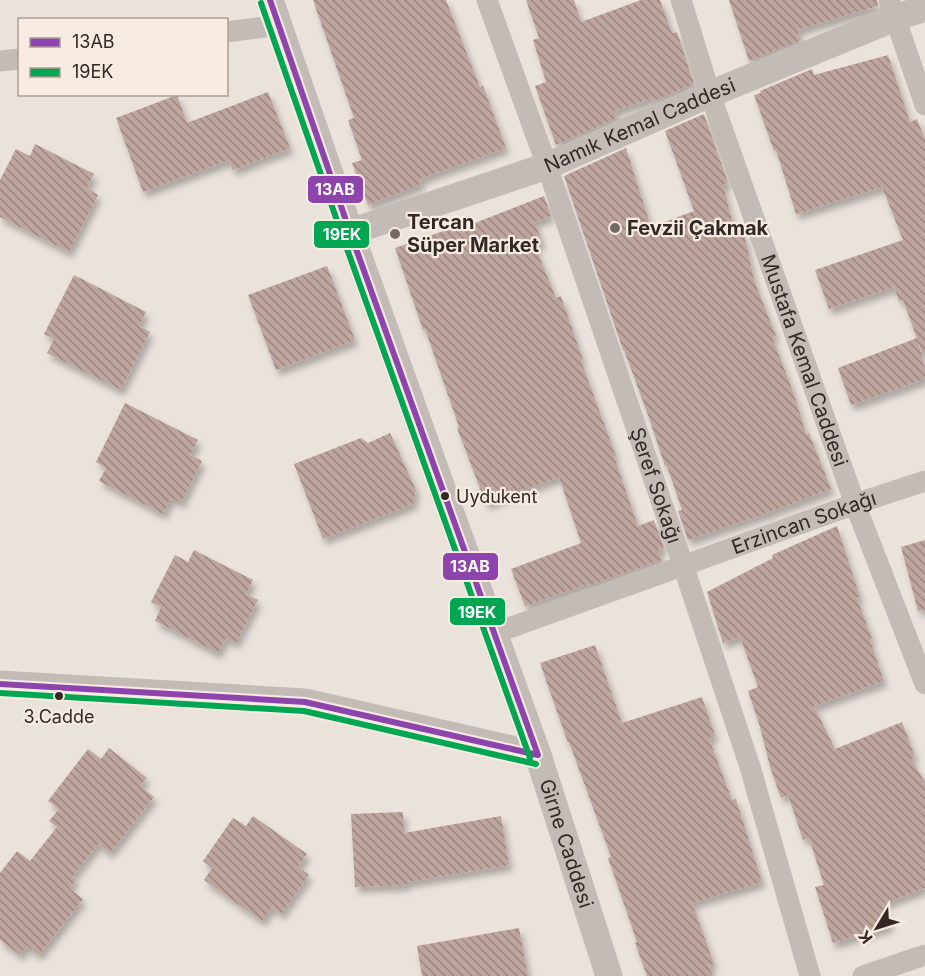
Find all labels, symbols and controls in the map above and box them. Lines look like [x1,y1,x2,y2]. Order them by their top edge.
legend [18,18,228,96]
text: 13AB [72,31,115,52]
text: 19EK [72,61,113,82]
street label: Namık Kemal Caddesi [540,73,739,178]
line badge: 13AB [307,175,364,204]
text: 13AB [315,179,355,199]
place label: Tercan Süper Market [407,210,539,257]
place label: Fevzii Çakmak [627,216,769,240]
line badge: 19EK [313,220,370,249]
marker: Fevzii Çakmak [608,221,622,235]
text: 19EK [323,224,362,244]
marker: Tercan Süper Market [388,227,402,241]
street label: Mustafa Kemal Caddesi [756,251,853,470]
street label: Şeref Sokağı [625,424,687,546]
place label: Uydukent [456,486,537,507]
street label: Erzincan Sokağı [728,486,879,559]
marker: Uydukent [439,490,451,502]
line badge: 13AB [442,552,499,581]
text: 13AB [450,556,490,576]
line badge: 19EK [449,597,506,626]
text: 19EK [458,602,497,622]
marker: 3.Cadde [53,690,65,702]
place label: 3.Cadde [24,706,94,727]
street label: Girne Caddesi [534,776,598,911]
north arrow [847,898,907,958]
text: K [853,926,877,948]

